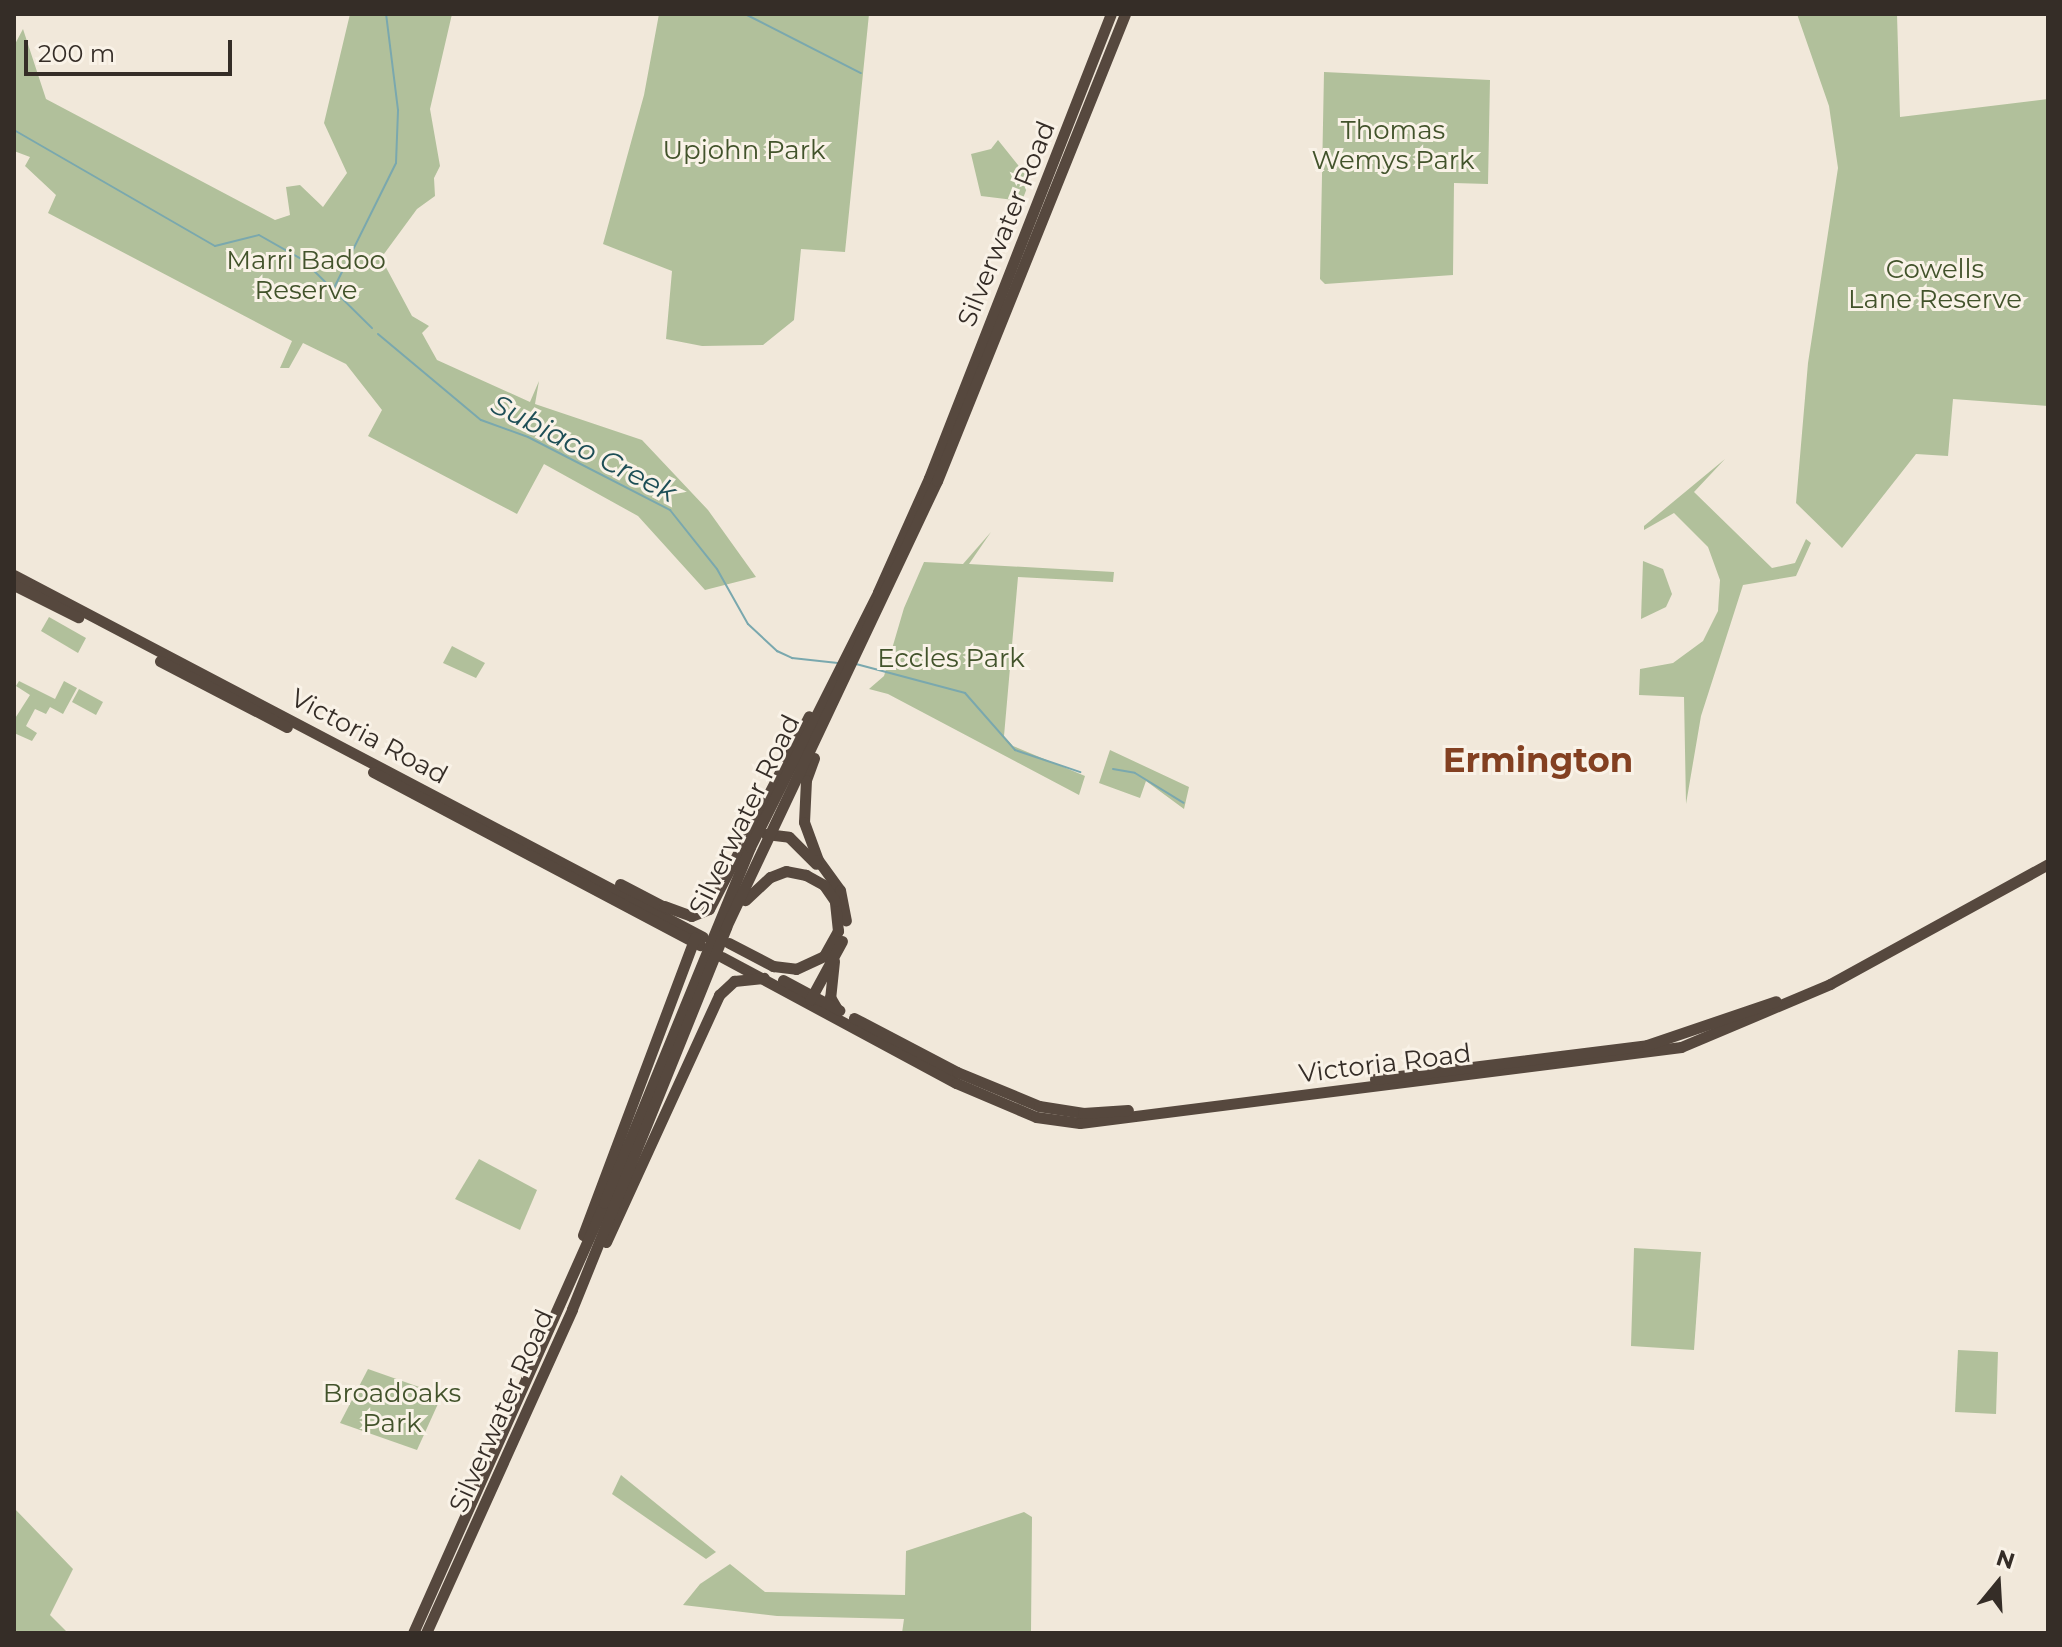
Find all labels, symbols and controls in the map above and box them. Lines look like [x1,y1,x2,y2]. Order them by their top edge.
scale bar [28,24,236,74]
text: 200 m [38,39,115,68]
park label: Thomas Wemys Park [1311,115,1475,176]
street label: Silverwater Road [952,117,1062,331]
park label: Upjohn Park [663,135,825,167]
park label: Marri Badoo Reserve [226,245,386,306]
park label: Cowells Lane Reserve [1848,254,2022,316]
water label: Subiaco Creek [486,387,682,509]
park label: Eccles Park [877,643,1025,675]
street label: Victoria Road [285,683,453,791]
street label: Silverwater Road [683,710,807,920]
district label: Ermington [1443,741,1633,781]
street label: Victoria Road [1297,1038,1473,1090]
street label: Silverwater Road [443,1305,561,1517]
park label: Broadoaks Park [323,1378,461,1440]
north arrow [1958,1543,2038,1623]
text: N [1993,1544,2018,1575]

